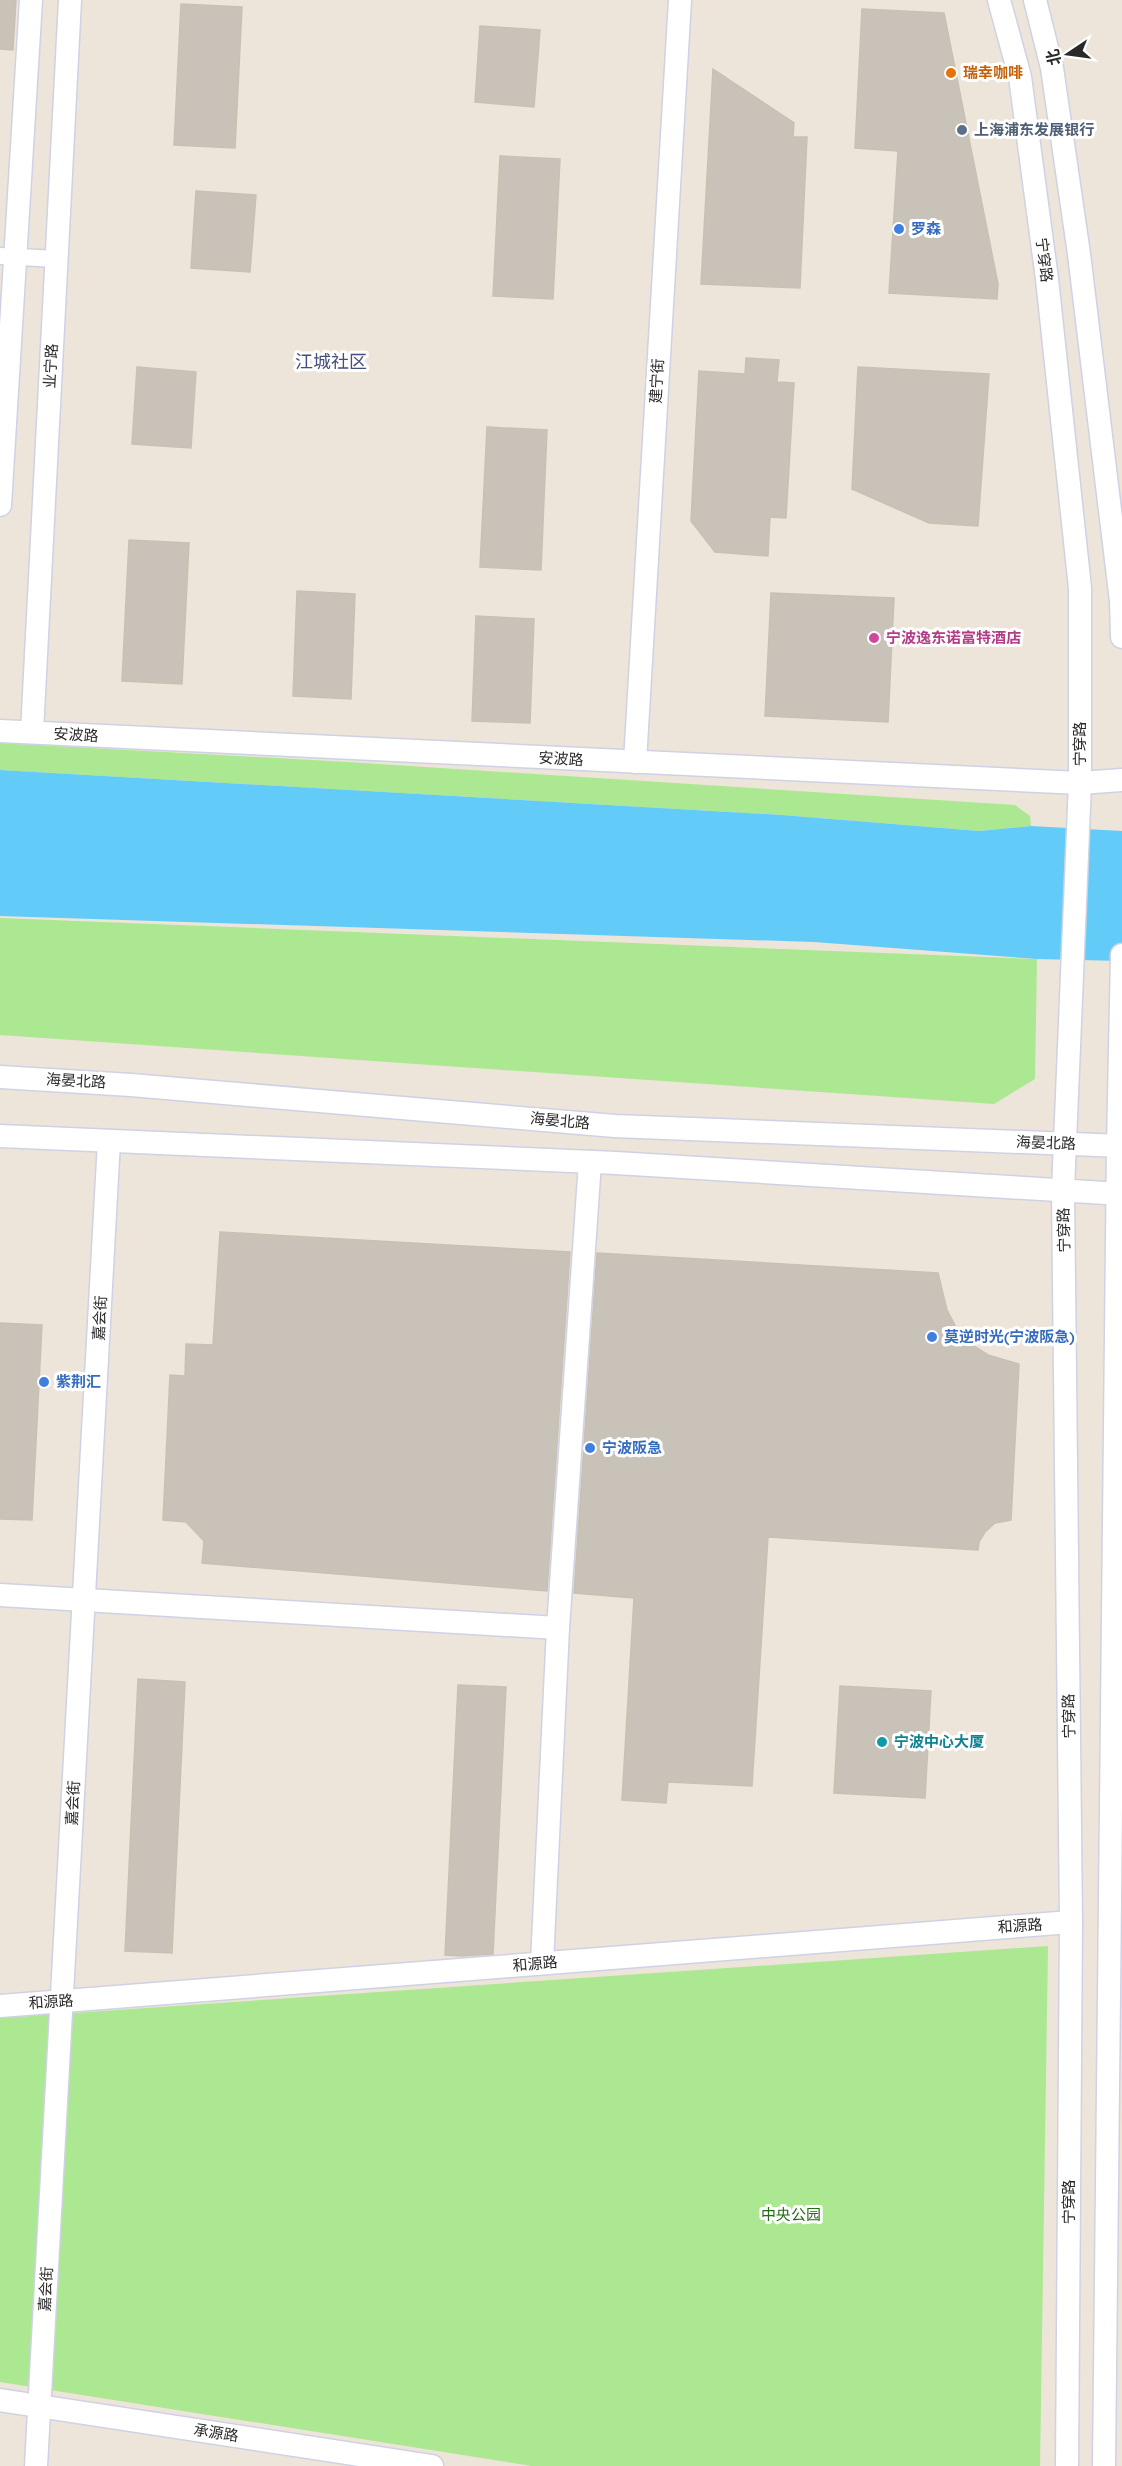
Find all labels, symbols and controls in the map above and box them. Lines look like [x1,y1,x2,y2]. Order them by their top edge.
north arrow [1038,24,1098,84]
text: 北 [1042,47,1065,67]
place label: 瑞幸咖啡 [963,63,1023,82]
marker: 瑞幸咖啡 [944,66,958,80]
place label: 上海浦东发展银行 [974,120,1094,139]
marker: 上海浦东发展银行 [955,123,969,137]
place label: 罗森 [911,219,941,238]
marker: 罗森 [892,222,906,236]
street label: 宁穿路 [1032,236,1057,283]
street label: 业宁路 [40,343,61,389]
district label: 江城社区 [295,350,367,373]
street label: 建宁街 [646,358,667,404]
place label: 宁波逸东诺富特酒店 [886,628,1021,647]
marker: 宁波逸东诺富特酒店 [867,631,881,645]
street label: 宁穿路 [1070,721,1089,767]
street label: 安波路 [53,724,99,745]
street label: 安波路 [538,748,584,769]
street label: 海晏北路 [46,1069,106,1092]
street label: 海晏北路 [529,1108,591,1133]
street label: 海晏北路 [1016,1132,1076,1153]
street label: 宁穿路 [1054,1207,1073,1253]
street label: 嘉会街 [89,1295,110,1341]
place label: 莫逆时光(宁波阪急) [944,1327,1075,1346]
marker: 莫逆时光(宁波阪急) [925,1330,939,1344]
place label: 紫荆汇 [56,1372,101,1391]
marker: 紫荆汇 [37,1375,51,1389]
place label: 宁波阪急 [602,1438,662,1457]
marker: 宁波阪急 [583,1441,597,1455]
street label: 宁穿路 [1059,1693,1078,1739]
place label: 宁波中心大厦 [894,1732,984,1751]
marker: 宁波中心大厦 [875,1735,889,1749]
street label: 嘉会街 [62,1780,83,1826]
street label: 和源路 [997,1914,1043,1937]
street label: 和源路 [512,1952,558,1975]
street label: 和源路 [28,1990,74,2013]
street label: 宁穿路 [1059,2179,1078,2225]
park label: 中央公园 [761,2205,821,2224]
street label: 嘉会街 [35,2266,56,2312]
street label: 承源路 [192,2420,240,2445]

